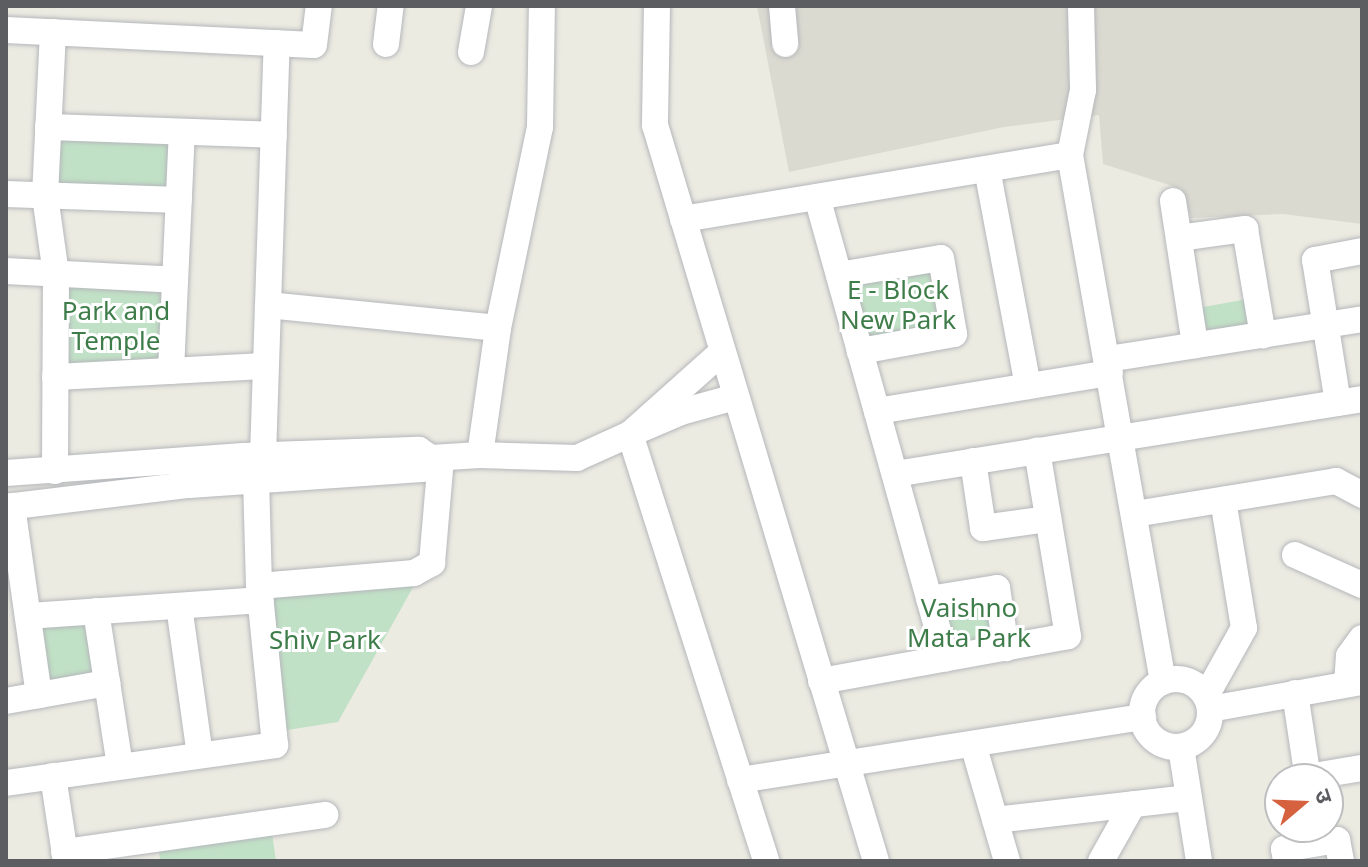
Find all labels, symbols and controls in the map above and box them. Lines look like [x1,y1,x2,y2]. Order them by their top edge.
park label: E - Block New Park [840,274,956,336]
park label: Park and Temple [62,295,170,356]
park label: Vaishno Mata Park [907,592,1031,654]
park label: Shiv Park [269,624,381,656]
north arrow [1264,763,1344,843]
text: उ [1309,785,1341,807]

